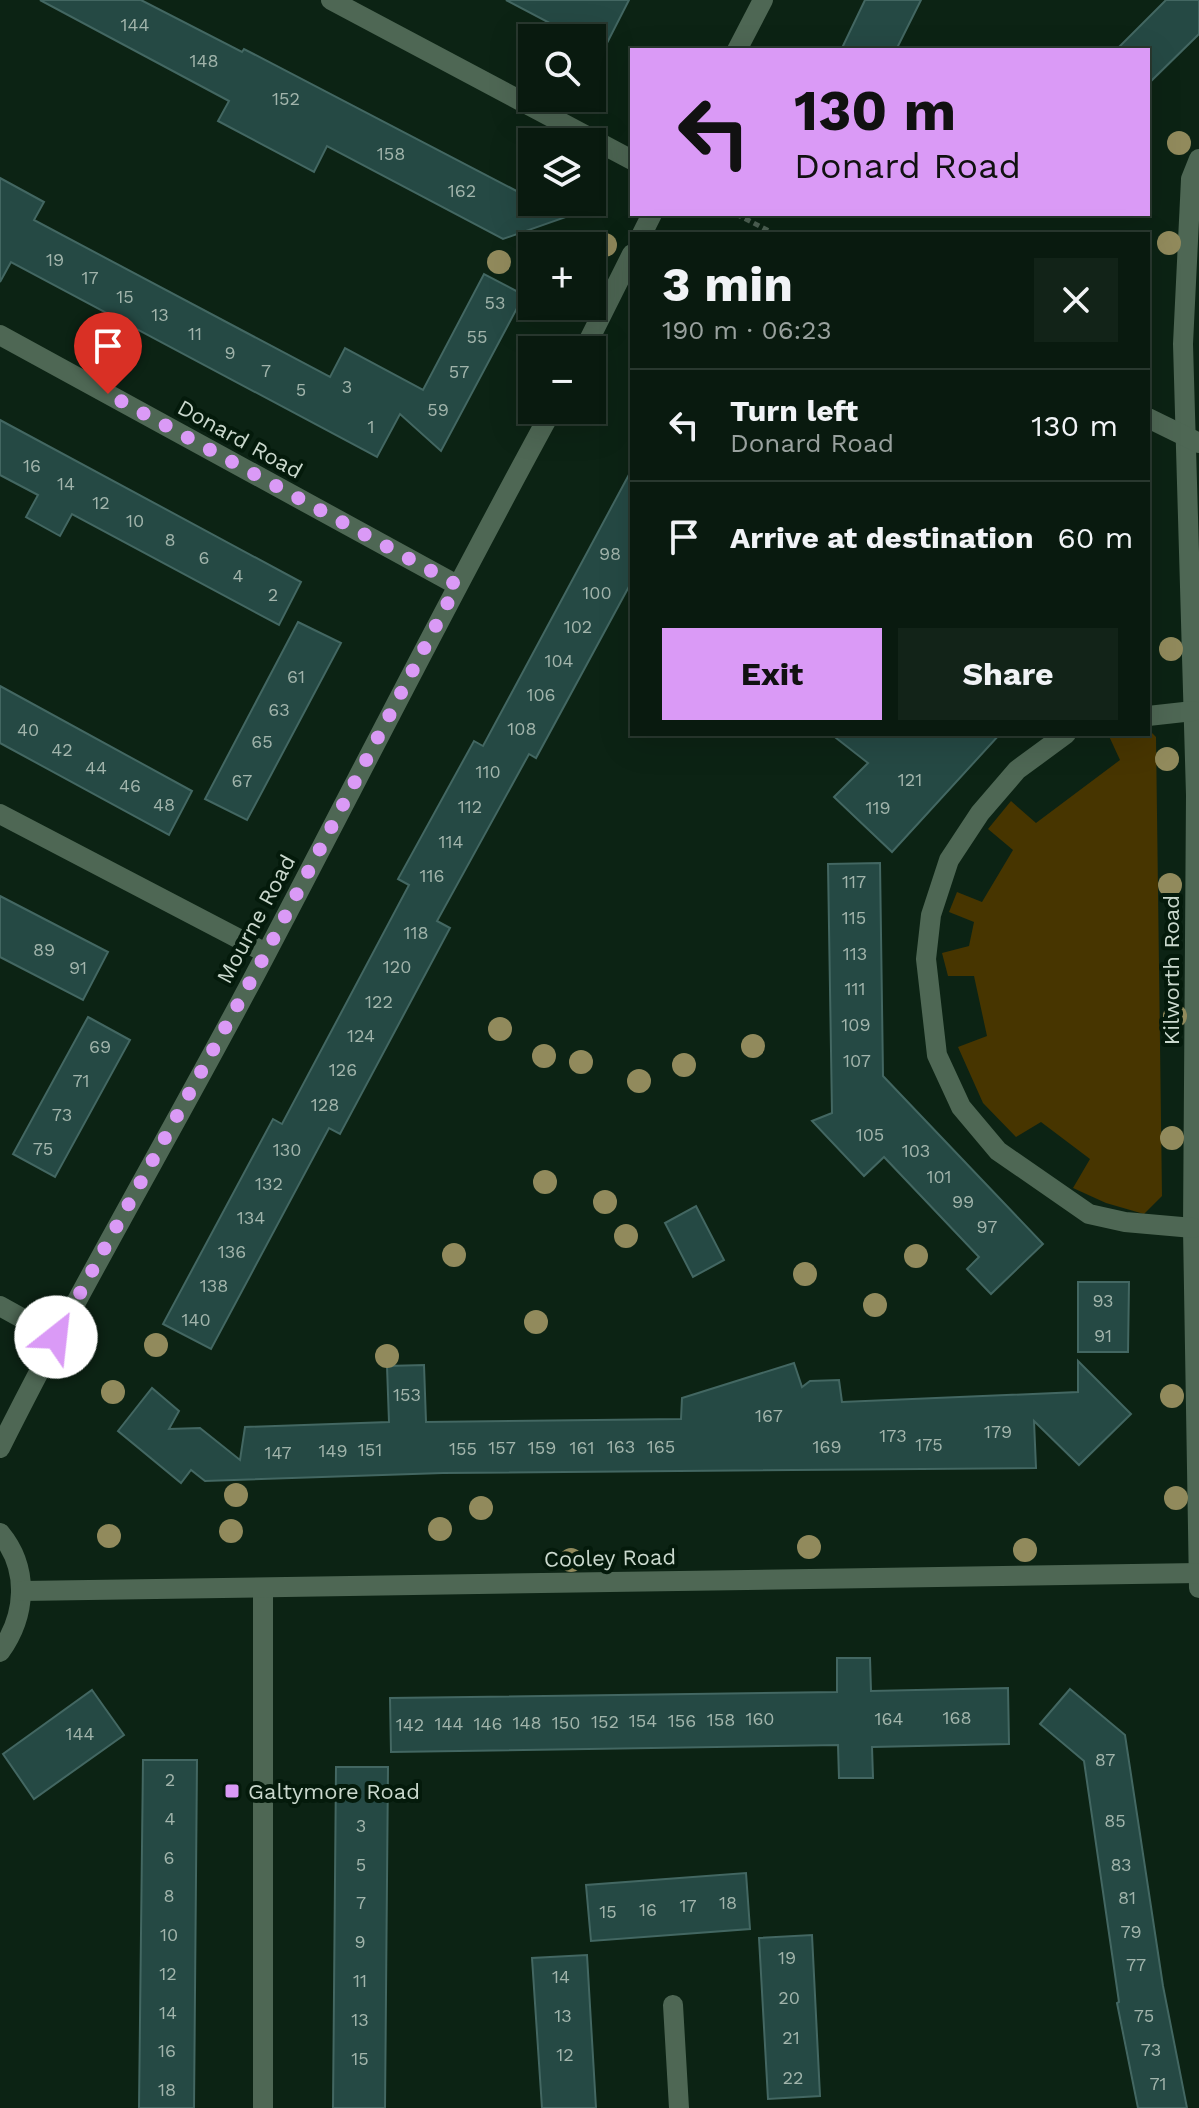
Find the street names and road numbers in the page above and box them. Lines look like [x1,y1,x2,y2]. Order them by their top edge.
street label: Donard Road [173,394,307,484]
street label: Mourne Road [212,850,300,988]
street label: Kilworth Road [1159,895,1184,1045]
street label: Cooley Road [544,1544,676,1572]

